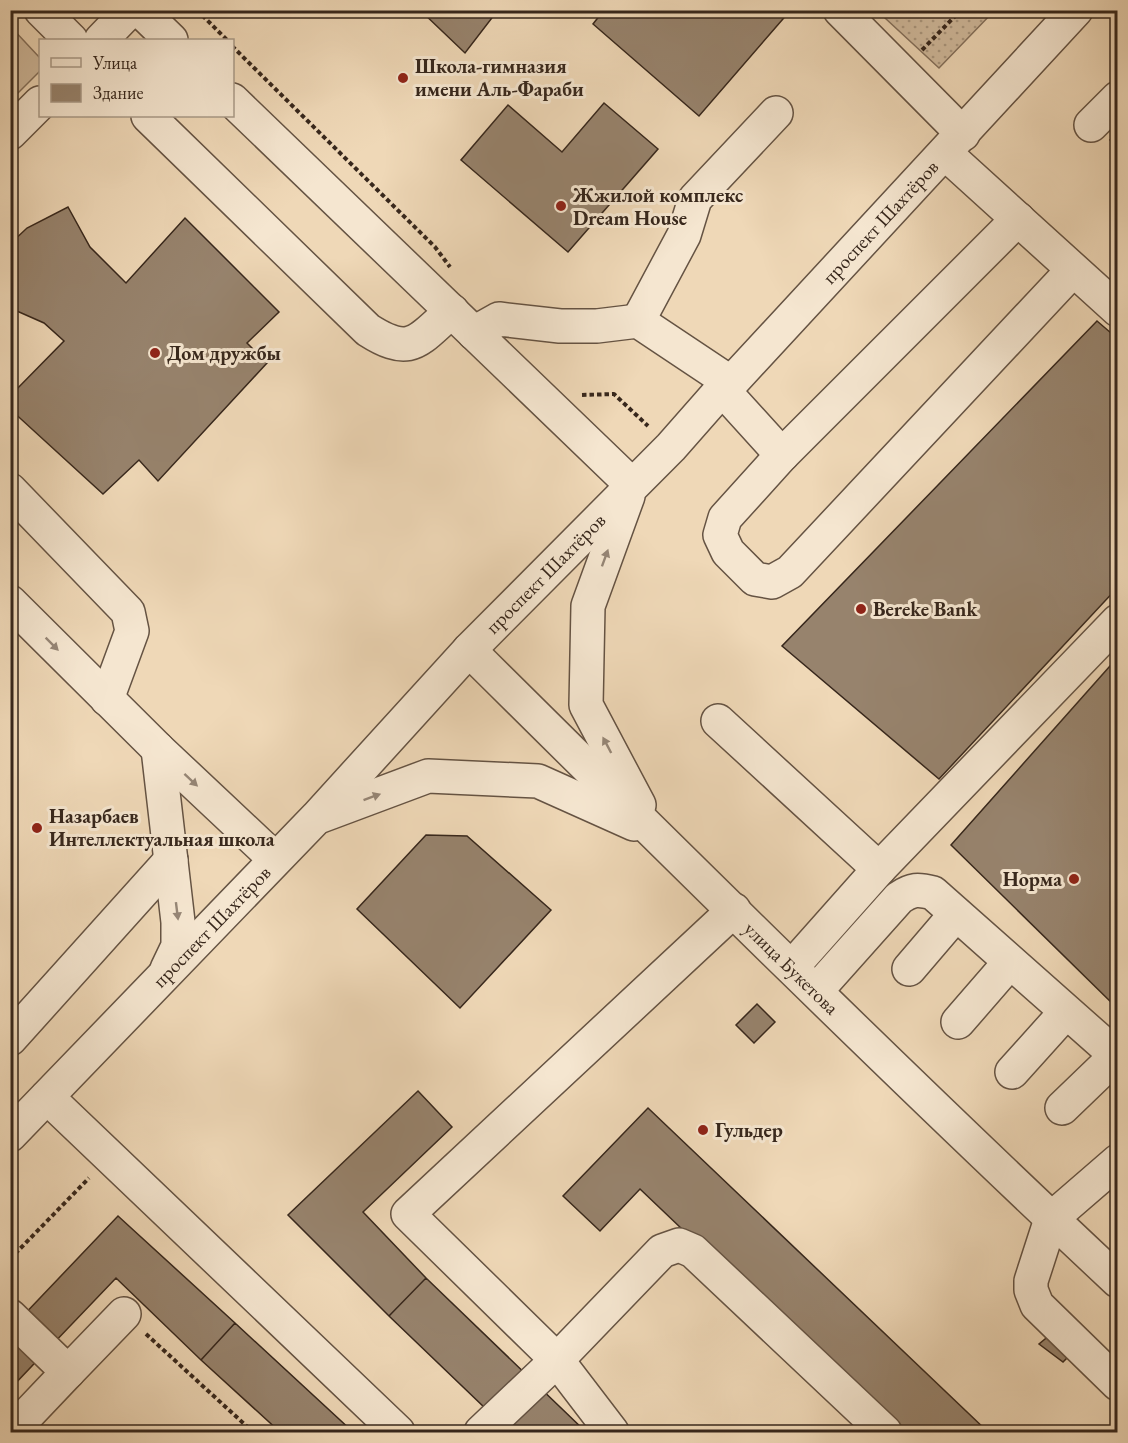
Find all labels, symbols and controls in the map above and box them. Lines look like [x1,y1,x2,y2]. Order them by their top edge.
legend [39,39,234,117]
text: Улица [92,51,138,74]
place label: Школа-гимназия имени Аль-Фараби [415,53,584,102]
marker: Школа-гимназия имени Аль-Фараби [396,71,410,85]
text: Здание [93,81,143,104]
street label: проспект Шахтёров [816,154,944,289]
place label: Жжилой комплекс Dream House [572,182,743,231]
marker: Жжилой комплекс Dream House [554,199,568,213]
place label: Дом дружбы [167,340,281,366]
marker: Дом дружбы [148,346,162,360]
street label: проспект Шахтёров [480,507,611,639]
one-way arrow [601,549,611,567]
place label: Bereke Bank [873,596,978,622]
marker: Bereke Bank [854,602,868,616]
one-way arrow [45,636,59,651]
one-way arrow [602,736,612,753]
one-way arrow [184,773,199,787]
one-way arrow [363,792,381,801]
place label: Назарбаев Интеллектуальная школа [49,803,275,852]
marker: Назарбаев Интеллектуальная школа [30,821,44,835]
street label: проспект Шахтёров [147,860,276,993]
place label: Норма [1003,866,1062,892]
marker: Норма [1067,872,1081,886]
one-way arrow [172,902,182,921]
street label: улица Букетова [739,916,845,1020]
place label: Гульдер [715,1117,783,1143]
marker: Гульдер [696,1123,710,1137]

